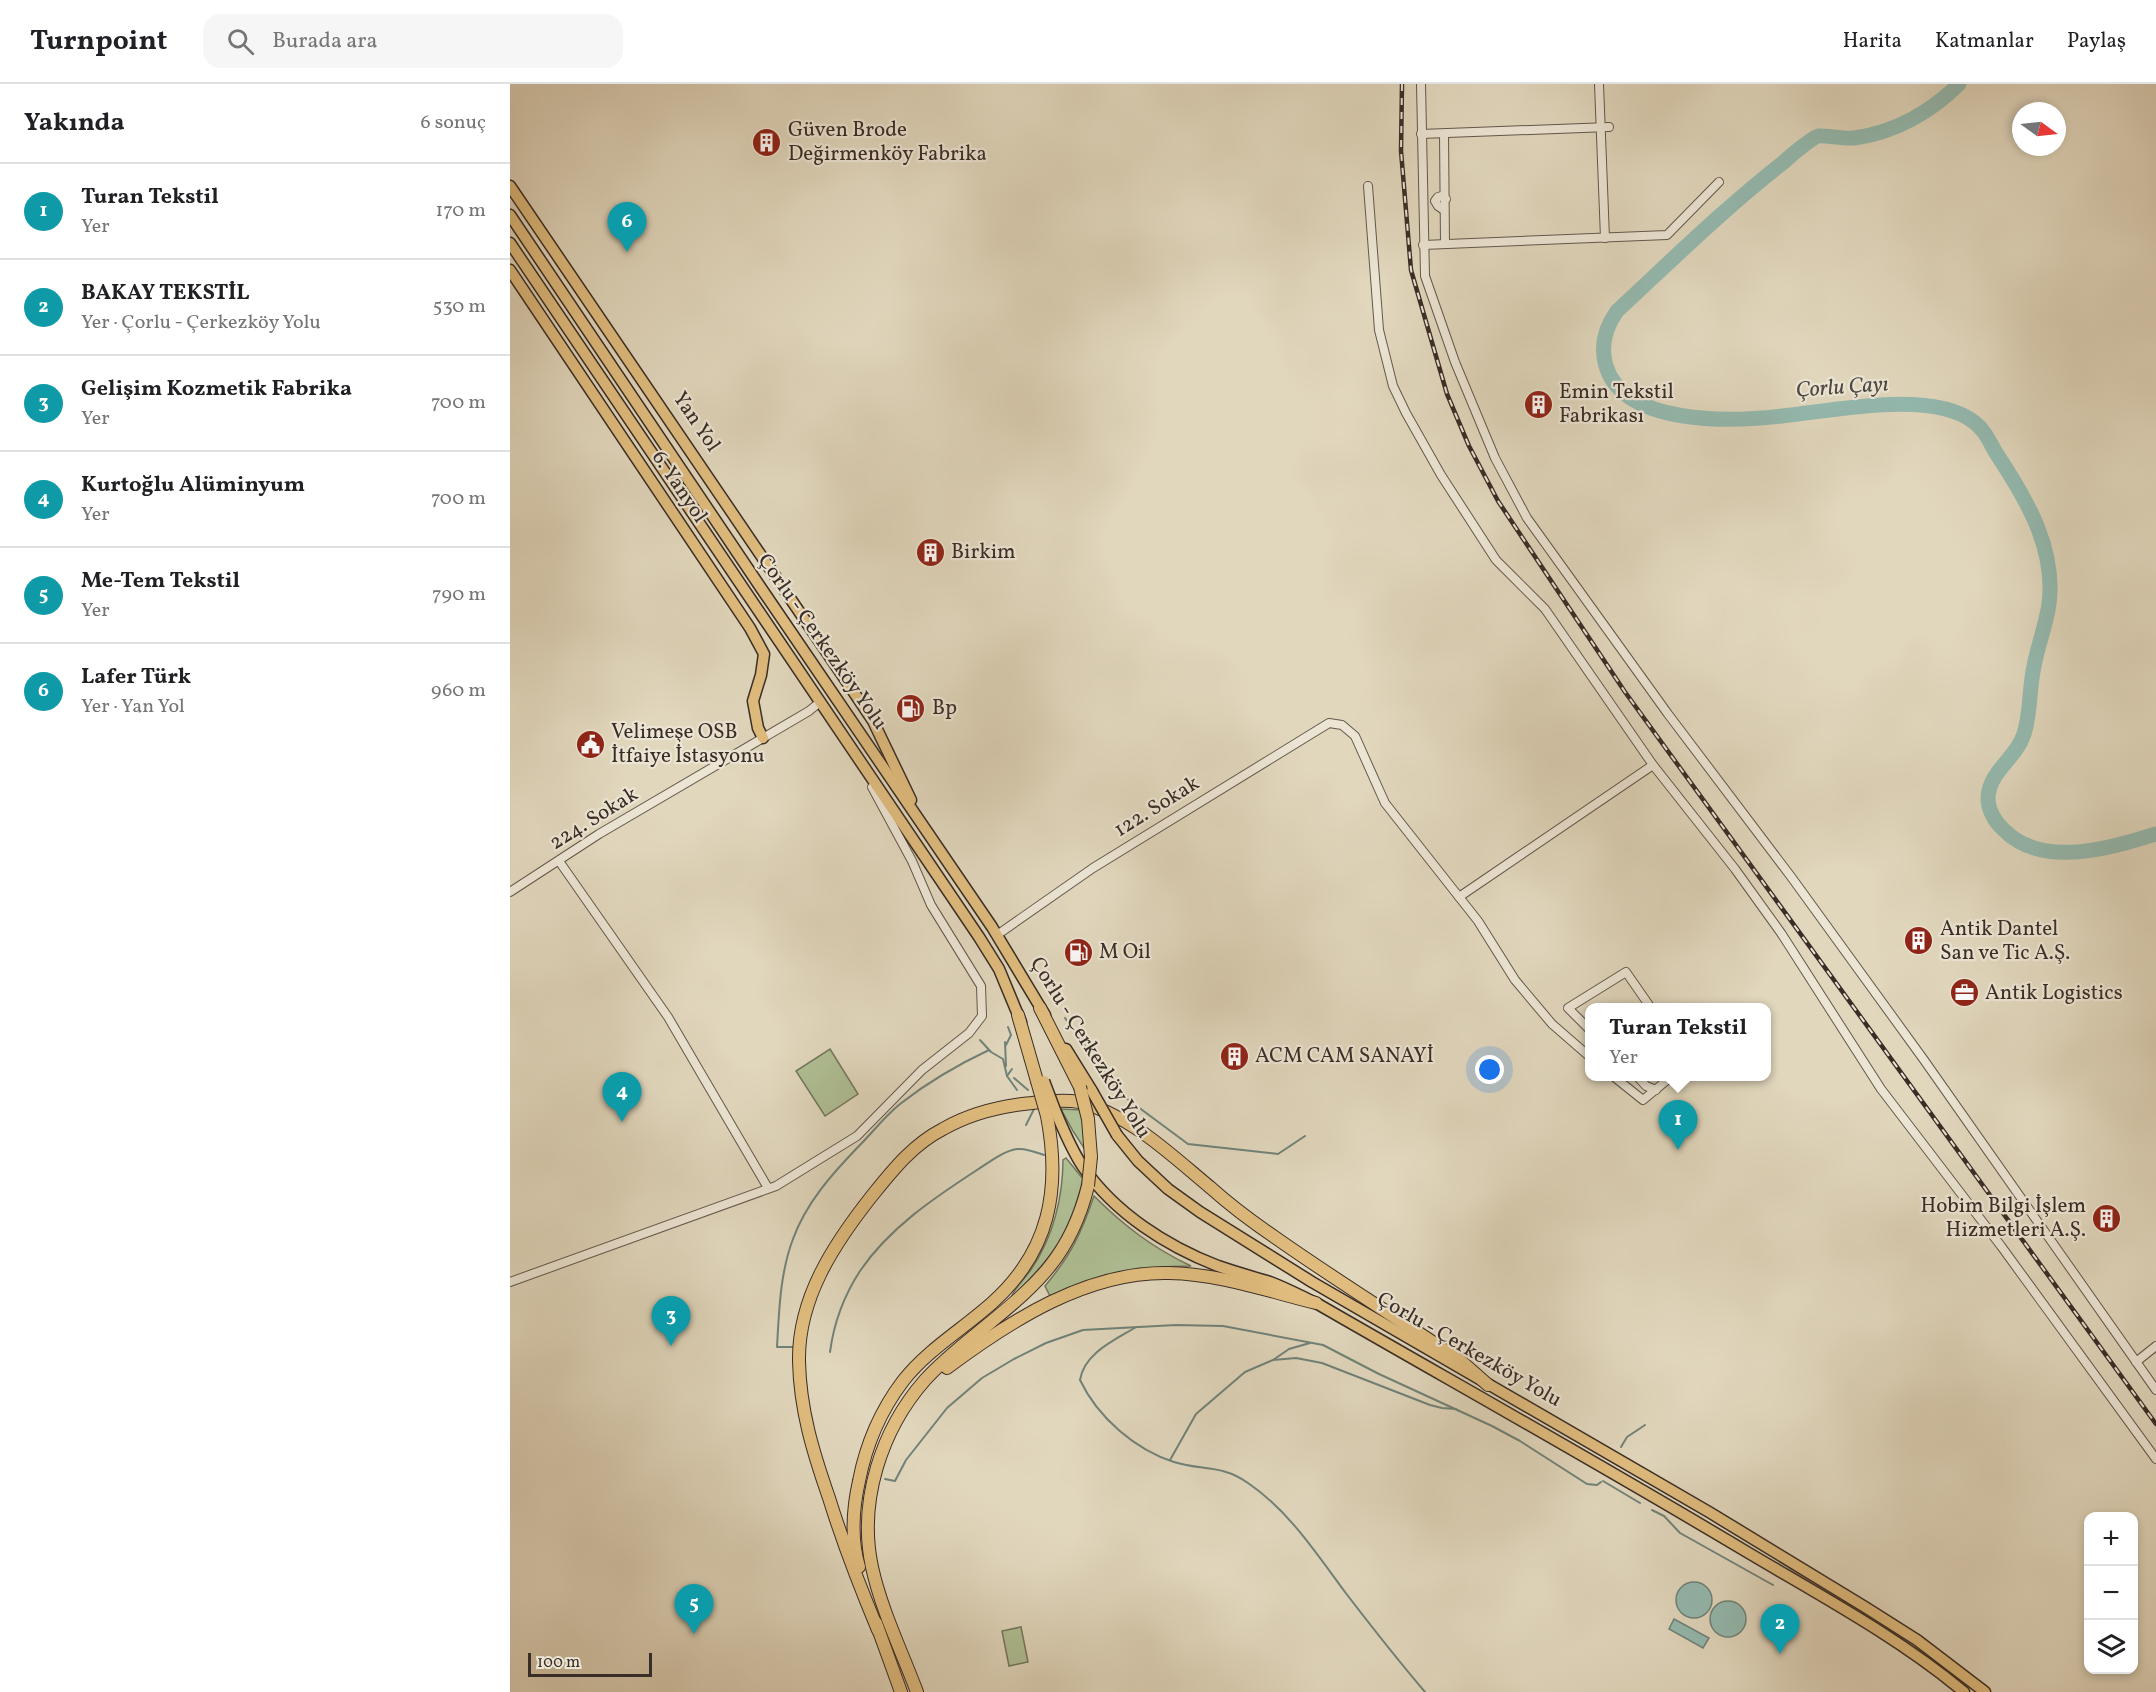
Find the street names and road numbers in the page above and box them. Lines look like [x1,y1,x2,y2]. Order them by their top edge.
street label: Yan Yol [665,386,727,458]
street label: 6. Yanyol [644,445,714,529]
street label: Çorlu - Çerkezköy Yolu [750,548,894,736]
street label: 122. Sokak [1109,769,1206,845]
street label: 224. Sokak [544,780,644,858]
street label: Çorlu - Çerkezköy Yolu [1022,952,1158,1144]
street label: Çorlu - Çerkezköy Yolu [1371,1285,1567,1415]

